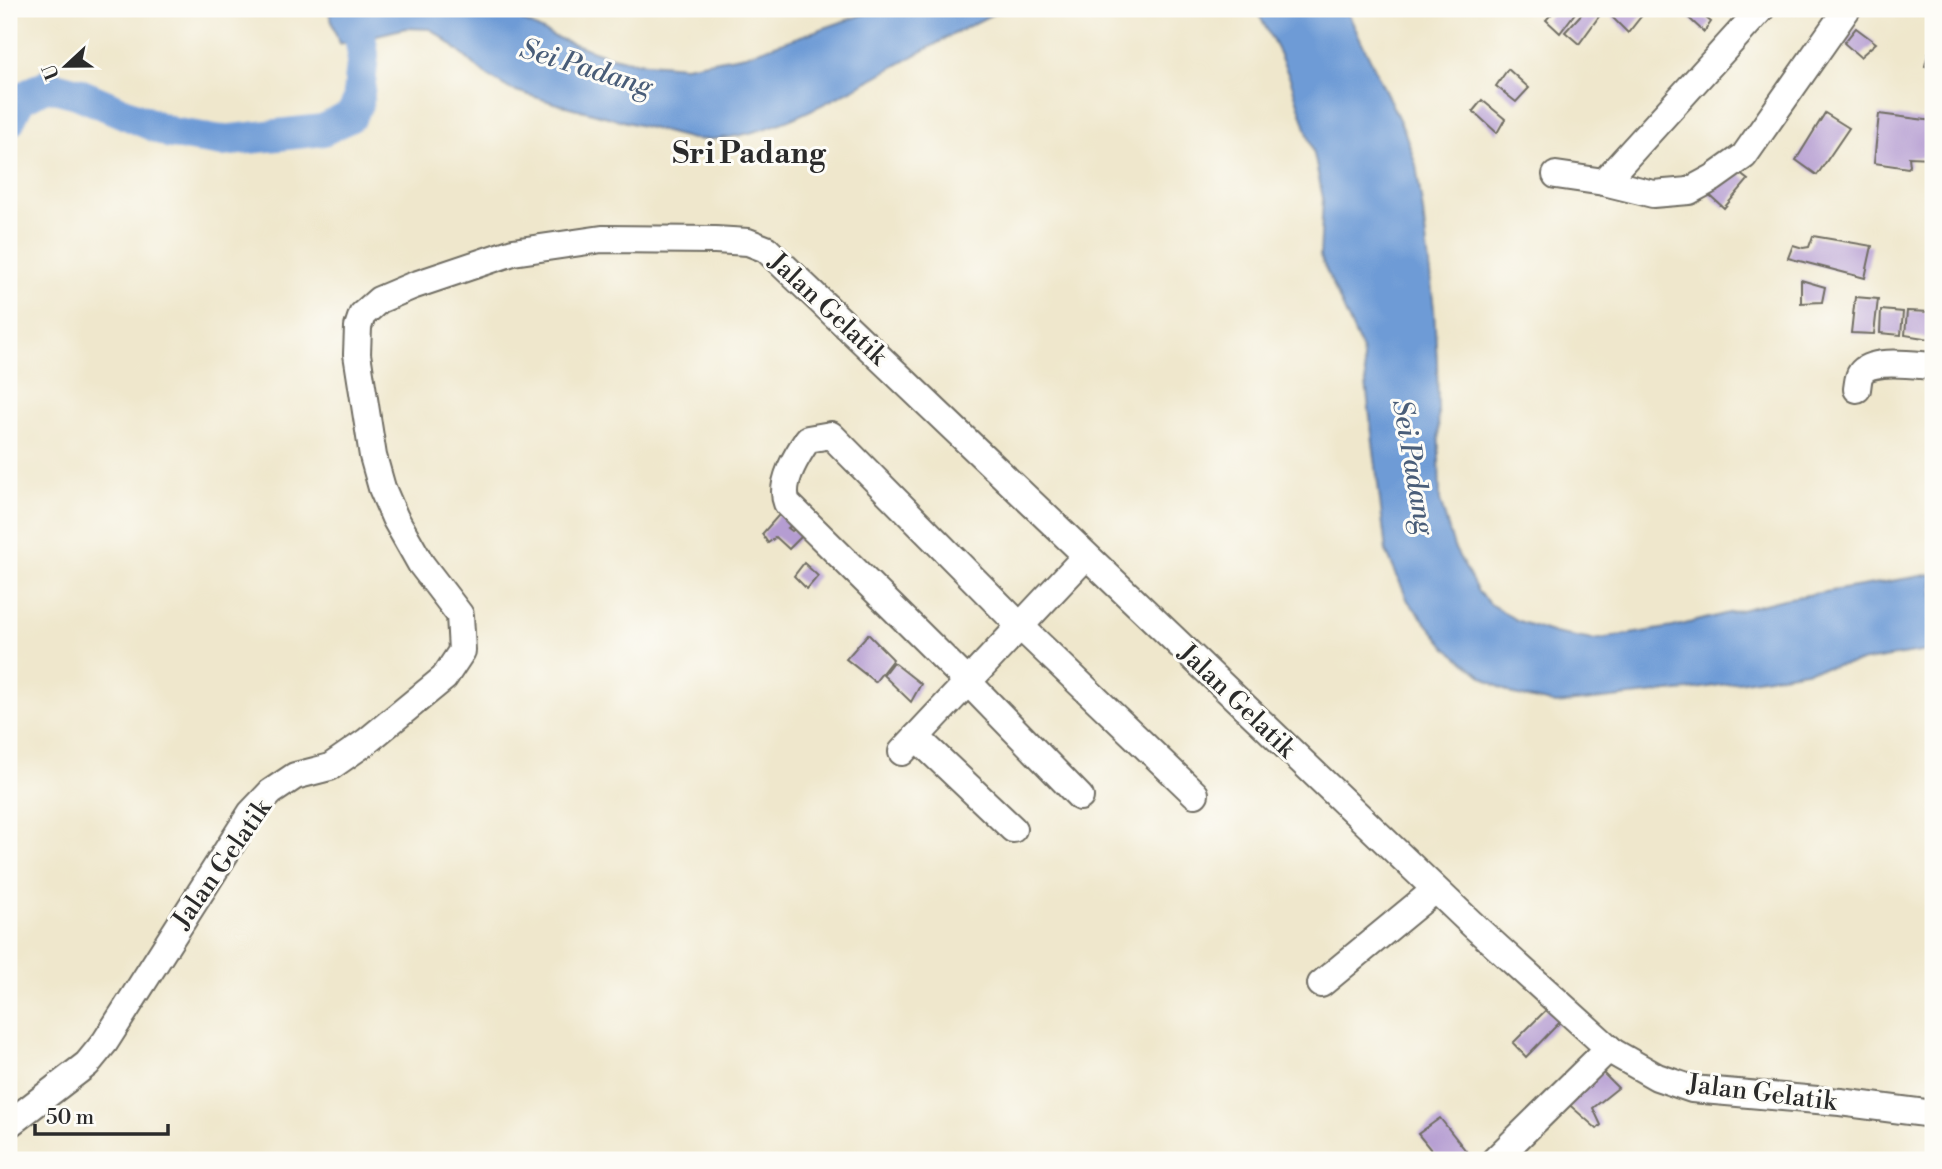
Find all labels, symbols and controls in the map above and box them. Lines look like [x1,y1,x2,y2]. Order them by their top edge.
water label: Sei Padang [516,31,658,105]
north arrow [32,32,102,102]
text: U [37,60,65,83]
district label: Sri Padang [672,135,827,173]
street label: Jalan Gelatik [761,245,895,373]
water label: Sei Padang [1384,397,1442,539]
street label: Jalan Gelatik [1171,637,1303,766]
street label: Jalan Gelatik [165,792,279,936]
street label: Jalan Gelatik [1684,1068,1840,1118]
scale bar [35,1092,168,1136]
text: 50 m [46,1105,94,1131]

